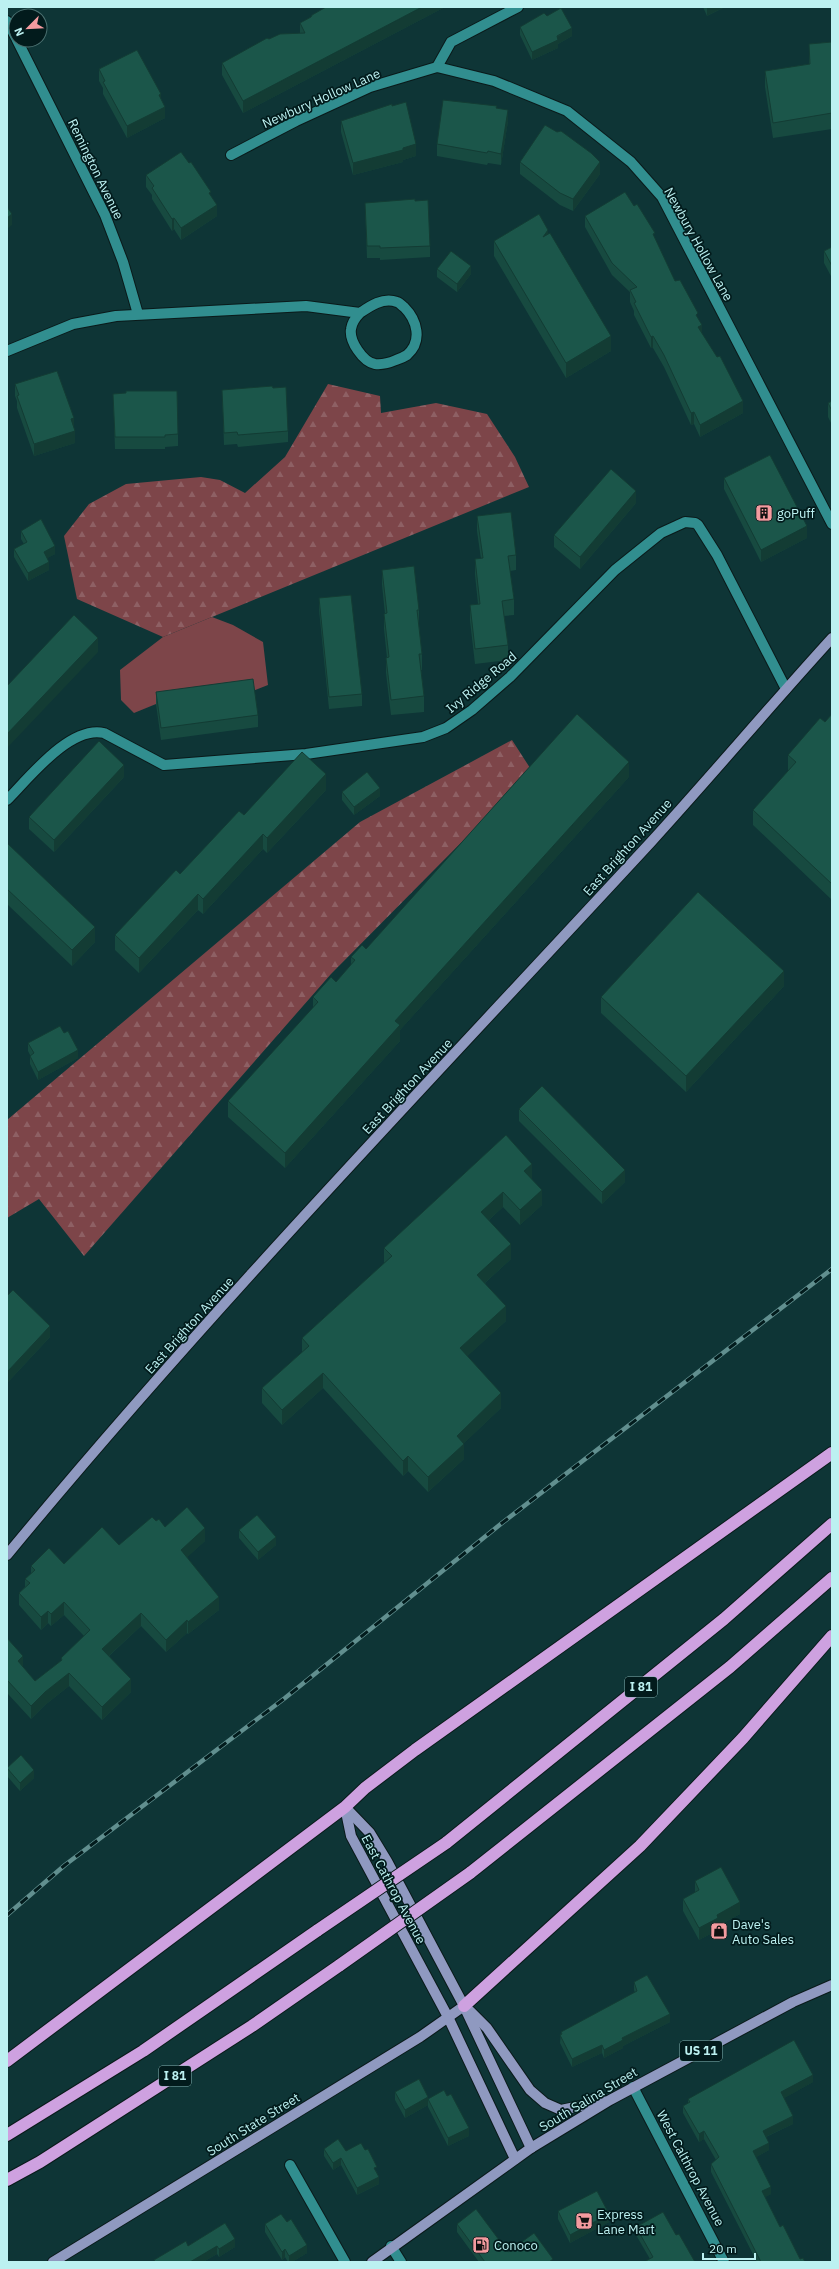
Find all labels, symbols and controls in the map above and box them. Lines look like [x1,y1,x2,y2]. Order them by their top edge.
north arrow [8,8,48,48]
text: N [11,26,27,39]
street label: Newbury Hollow Lane [260,65,383,132]
street label: Remington Avenue [64,116,127,222]
street label: Newbury Hollow Lane [660,184,737,304]
building icon: goPuff [754,503,774,523]
place label: goPuff [777,505,815,522]
street label: Ivy Ridge Road [442,648,520,717]
street label: East Brighton Avenue [579,795,675,899]
street label: East Brighton Avenue [359,1035,456,1138]
street label: East Brighton Avenue [141,1273,237,1377]
road number: I 81 [625,1677,657,1697]
street label: East Cathrop Avenue [358,1832,430,1947]
place label: Dave's Auto Sales [732,1916,794,1948]
shop icon: Dave's Auto Sales [709,1921,729,1941]
road number: US 11 [680,2041,722,2061]
street label: South Salina Street [536,2063,640,2135]
road number: I 81 [159,2066,191,2086]
street label: South State Street [204,2089,303,2160]
street label: West Calthrop Avenue [653,2107,728,2229]
place label: Express Lane Mart [597,2206,655,2238]
supermarket icon: Express Lane Mart [574,2211,594,2231]
fuel station icon: Conoco [471,2235,491,2255]
scale bar [703,2235,755,2261]
place label: Conoco [494,2237,538,2254]
text: 20 m [709,2241,737,2256]

